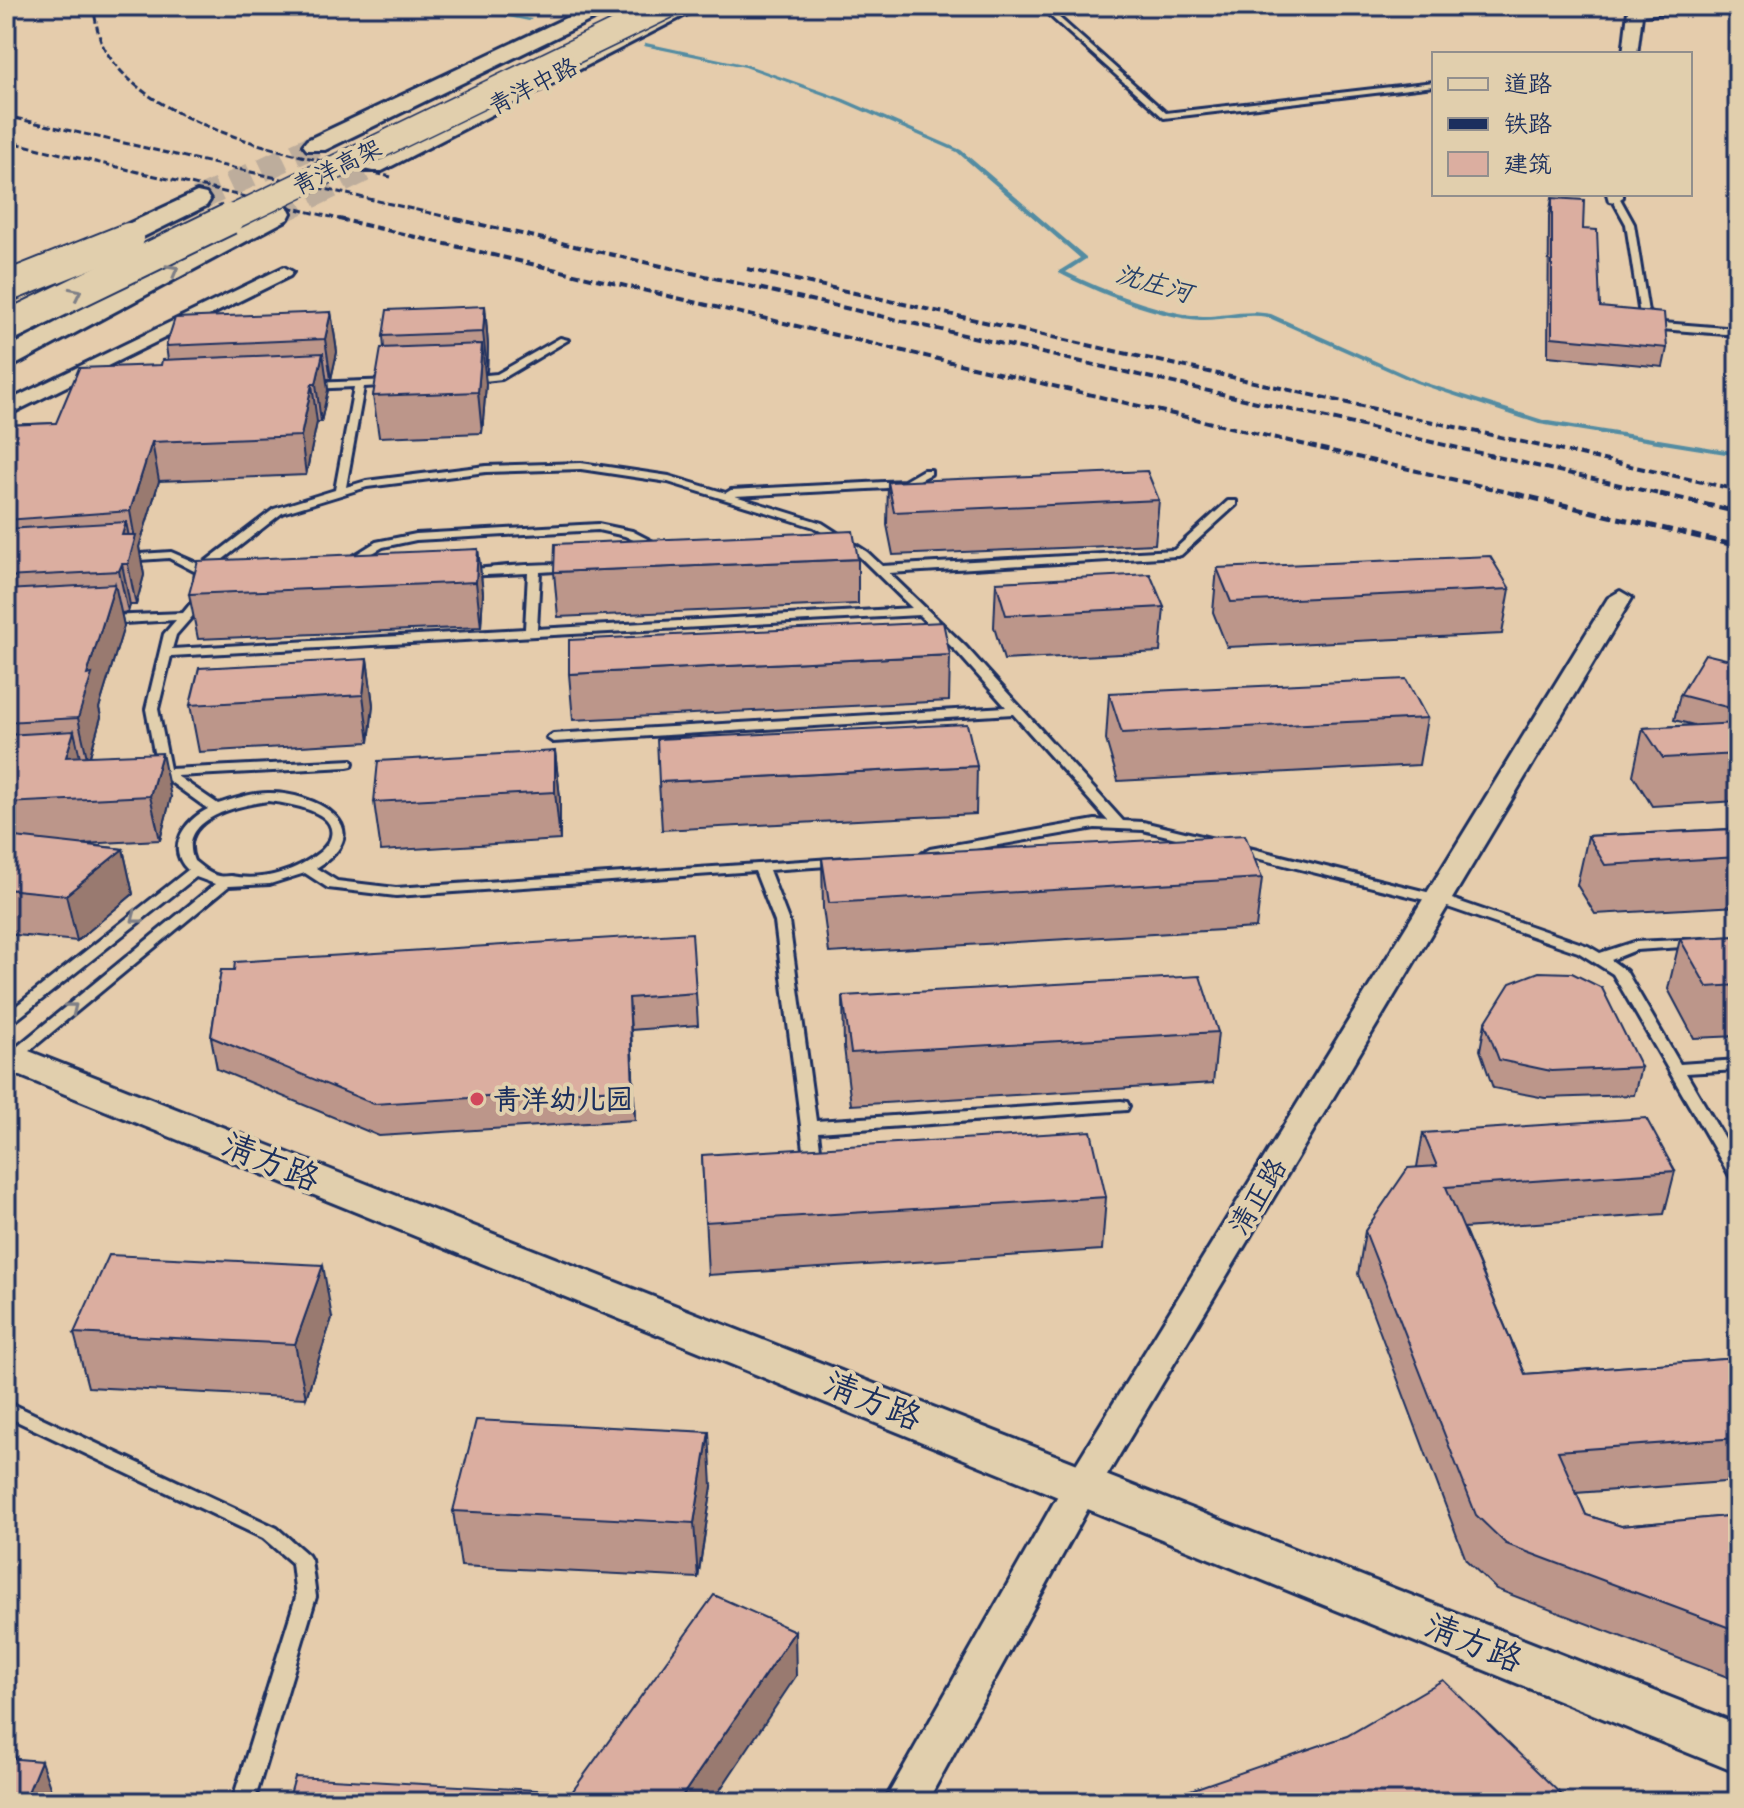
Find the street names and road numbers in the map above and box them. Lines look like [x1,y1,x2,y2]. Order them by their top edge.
street label: 青洋中路 [483,51,582,120]
street label: 青洋高架 [287,132,386,201]
street label: 清方路 [216,1123,326,1200]
street label: 清正路 [1221,1151,1293,1241]
street label: 清方路 [818,1362,928,1439]
street label: 清方路 [1419,1604,1529,1681]

